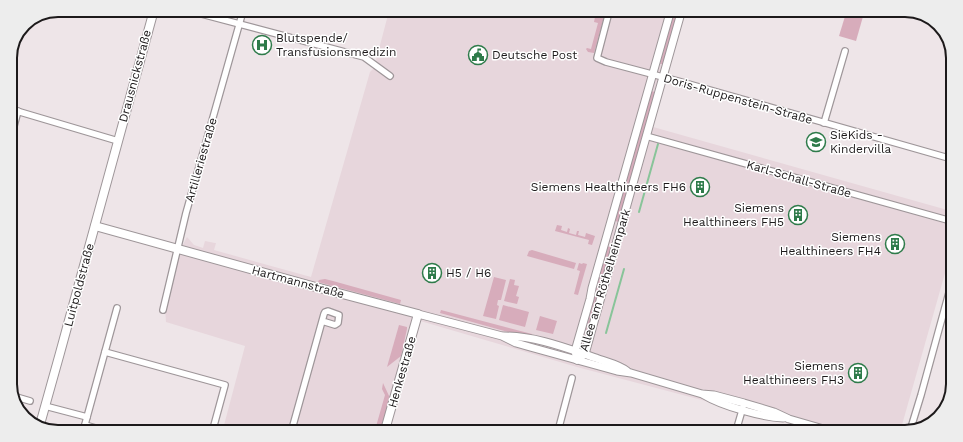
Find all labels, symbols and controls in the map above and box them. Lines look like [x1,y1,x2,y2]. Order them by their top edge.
street label: Drausnickstraße [116,28,154,124]
place label: Blutspende/ Transfusionsmedizin [276,31,396,59]
hospital icon: Blutspende/ Transfusionsmedizin [251,34,273,56]
public building icon: Deutsche Post [467,44,489,66]
place label: Deutsche Post [492,48,577,62]
street label: Doris-Ruppenstein-Straße [662,71,814,127]
street label: Artilleriestraße [182,116,220,204]
place label: SieKids - Kindervilla [830,128,892,156]
school or university icon: SieKids - Kindervilla [805,131,827,153]
street label: Karl-Schall-Straße [745,157,853,201]
building icon: Siemens Healthineers FH6 [689,176,711,198]
place label: Siemens Healthineers FH6 [531,180,686,194]
place label: Siemens Healthineers FH5 [683,201,784,229]
building icon: Siemens Healthineers FH5 [787,204,809,226]
street label: Allee am Röthelheimpark [577,207,633,353]
place label: Siemens Healthineers FH4 [780,230,881,258]
building icon: Siemens Healthineers FH4 [884,233,906,255]
street label: Luitpoldstraße [61,242,97,328]
building icon: H5 / H6 [421,262,443,284]
street label: Hartmannstraße [250,263,346,301]
place label: H5 / H6 [446,266,491,280]
street label: Henkestraße [385,335,419,409]
place label: Siemens Healthineers FH3 [743,359,844,387]
building icon: Siemens Healthineers FH3 [847,362,869,384]

